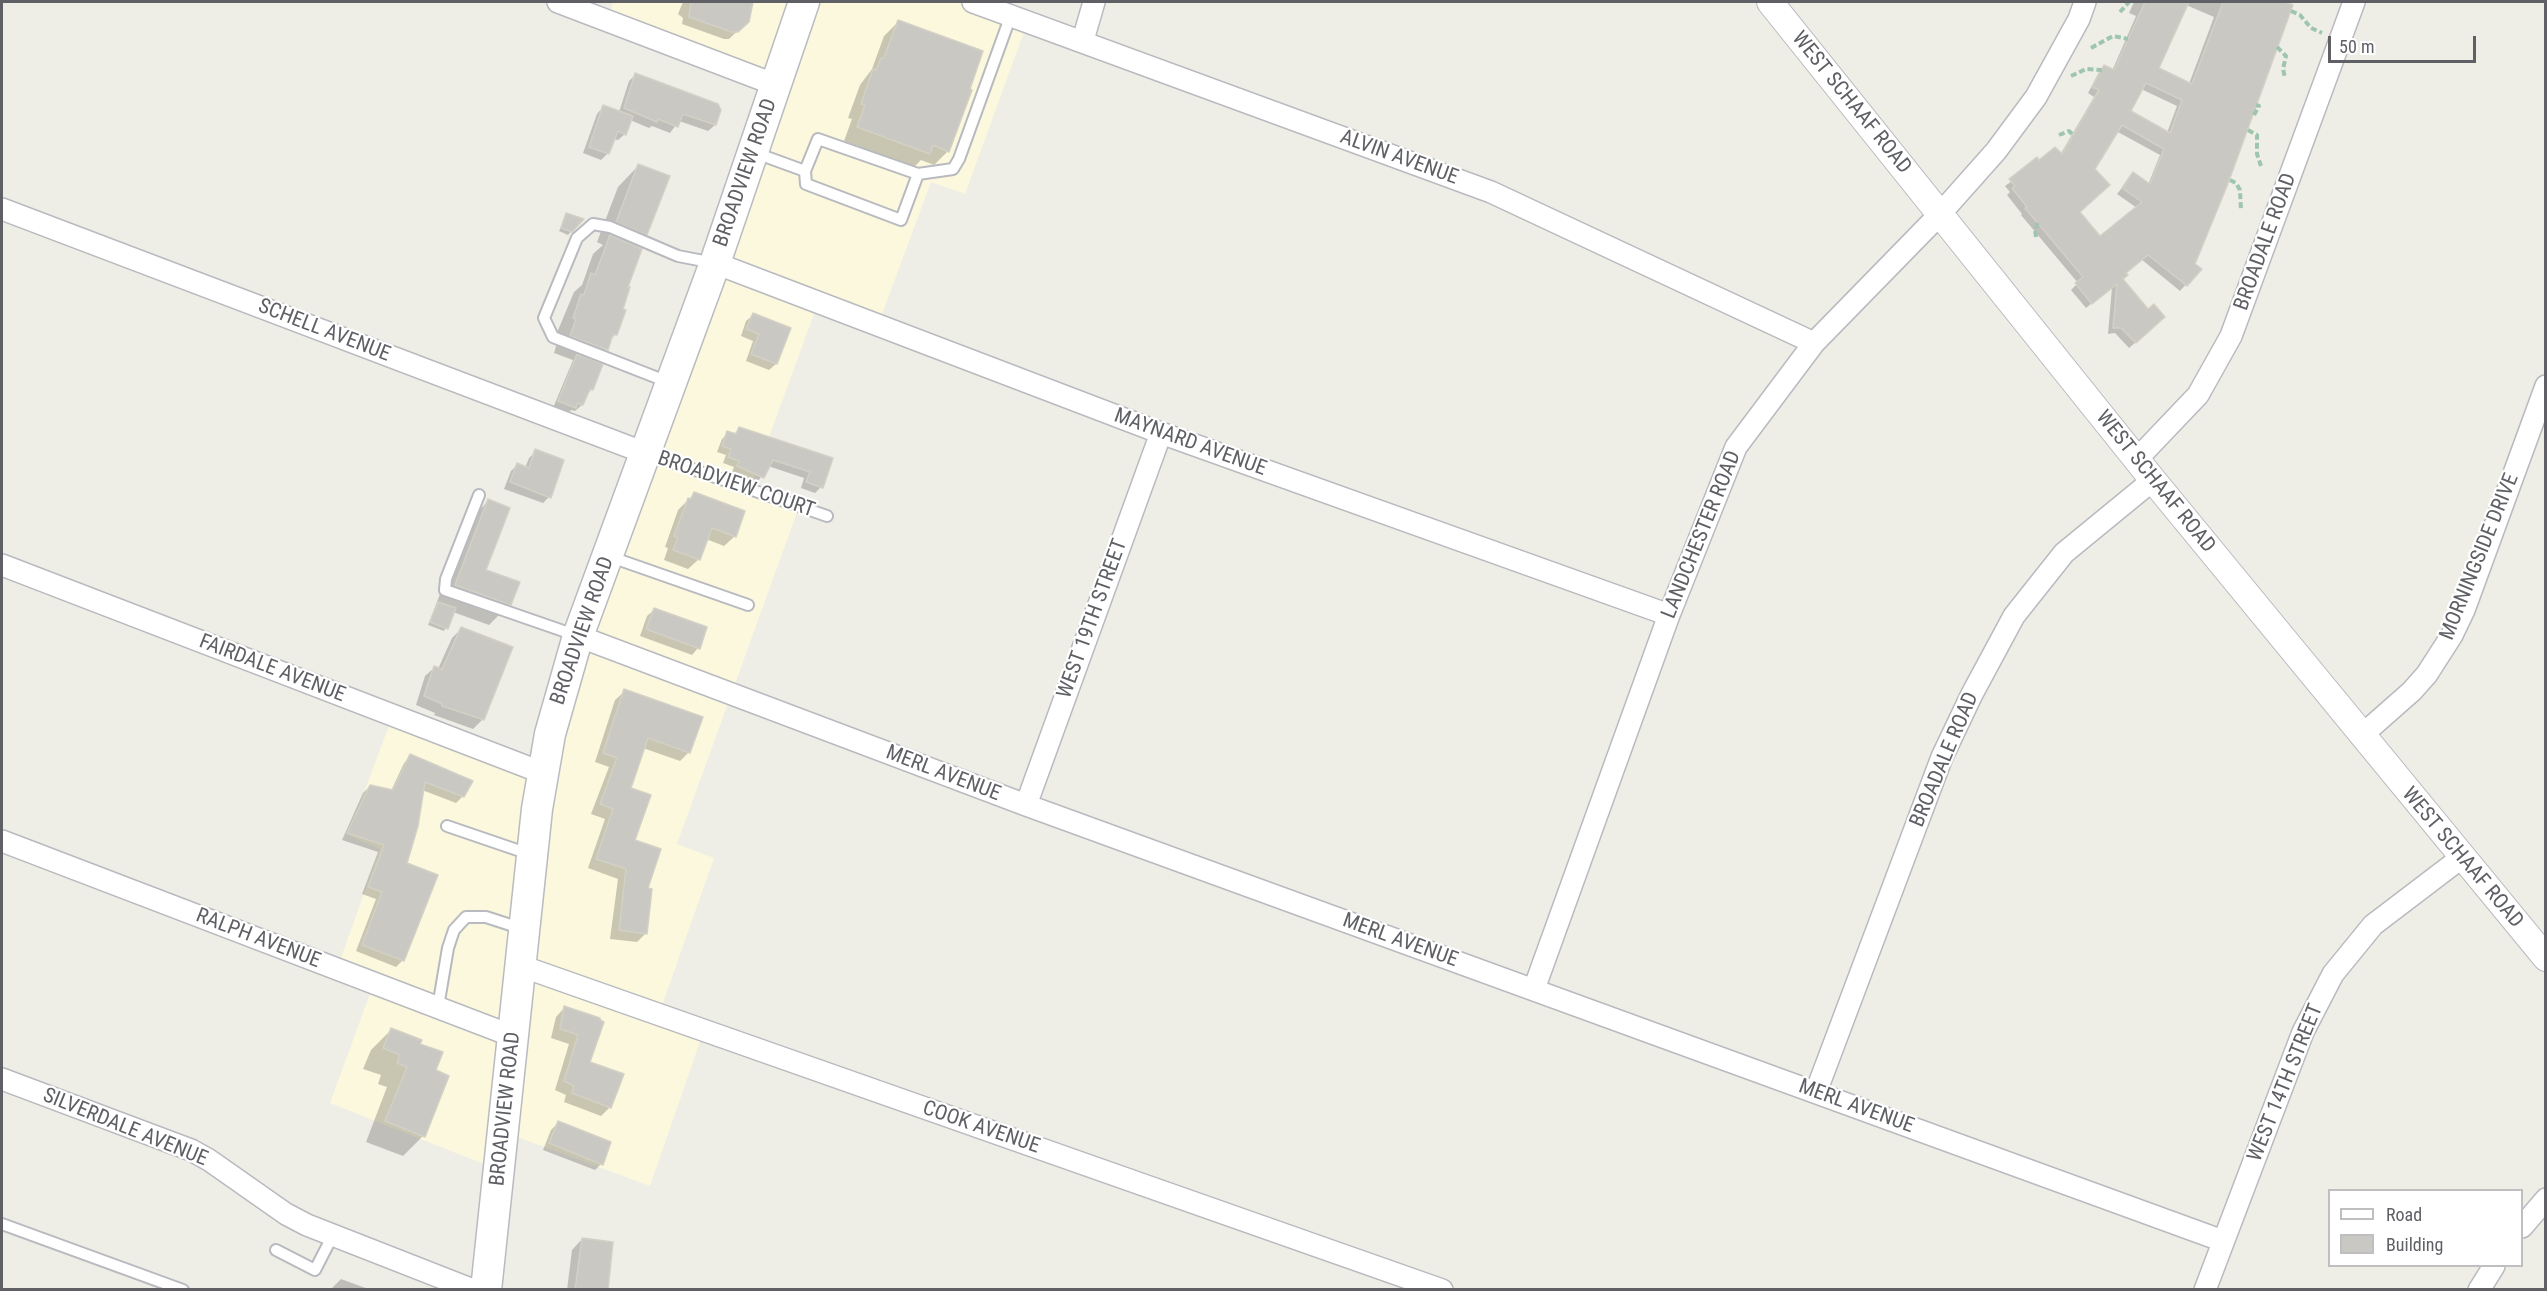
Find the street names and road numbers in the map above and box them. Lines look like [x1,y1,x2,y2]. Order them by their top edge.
street label: WEST SCHAAF ROAD [1786,27,1916,179]
street label: BROADVIEW ROAD [709,96,783,250]
street label: ALVIN AVENUE [1337,125,1461,191]
street label: BROADALE ROAD [2230,170,2302,314]
street label: SCHELL AVENUE [254,294,394,368]
street label: MAYNARD AVENUE [1110,404,1270,482]
street label: WEST SCHAAF ROAD [2090,406,2220,558]
street label: BROADVIEW COURT [654,446,818,524]
street label: LANDCHESTER ROAD [1657,448,1747,622]
street label: MORNINGSIDE DRIVE [2435,470,2525,644]
street label: WEST 19TH STREET [1053,536,1133,702]
street label: BROADVIEW ROAD [546,554,620,708]
street label: FAIRDALE AVENUE [195,630,349,708]
street label: BROADALE ROAD [1905,689,1985,831]
street label: MERL AVENUE [882,741,1004,807]
street label: WEST SCHAAF ROAD [2396,783,2528,933]
street label: RALPH AVENUE [192,904,324,974]
street label: MERL AVENUE [1339,908,1461,974]
street label: WEST 14TH STREET [2243,1001,2329,1165]
street label: BROADVIEW ROAD [485,1031,527,1187]
street label: MERL AVENUE [1795,1074,1917,1140]
street label: SILVERDALE AVENUE [39,1083,211,1173]
street label: COOK AVENUE [919,1096,1043,1160]

